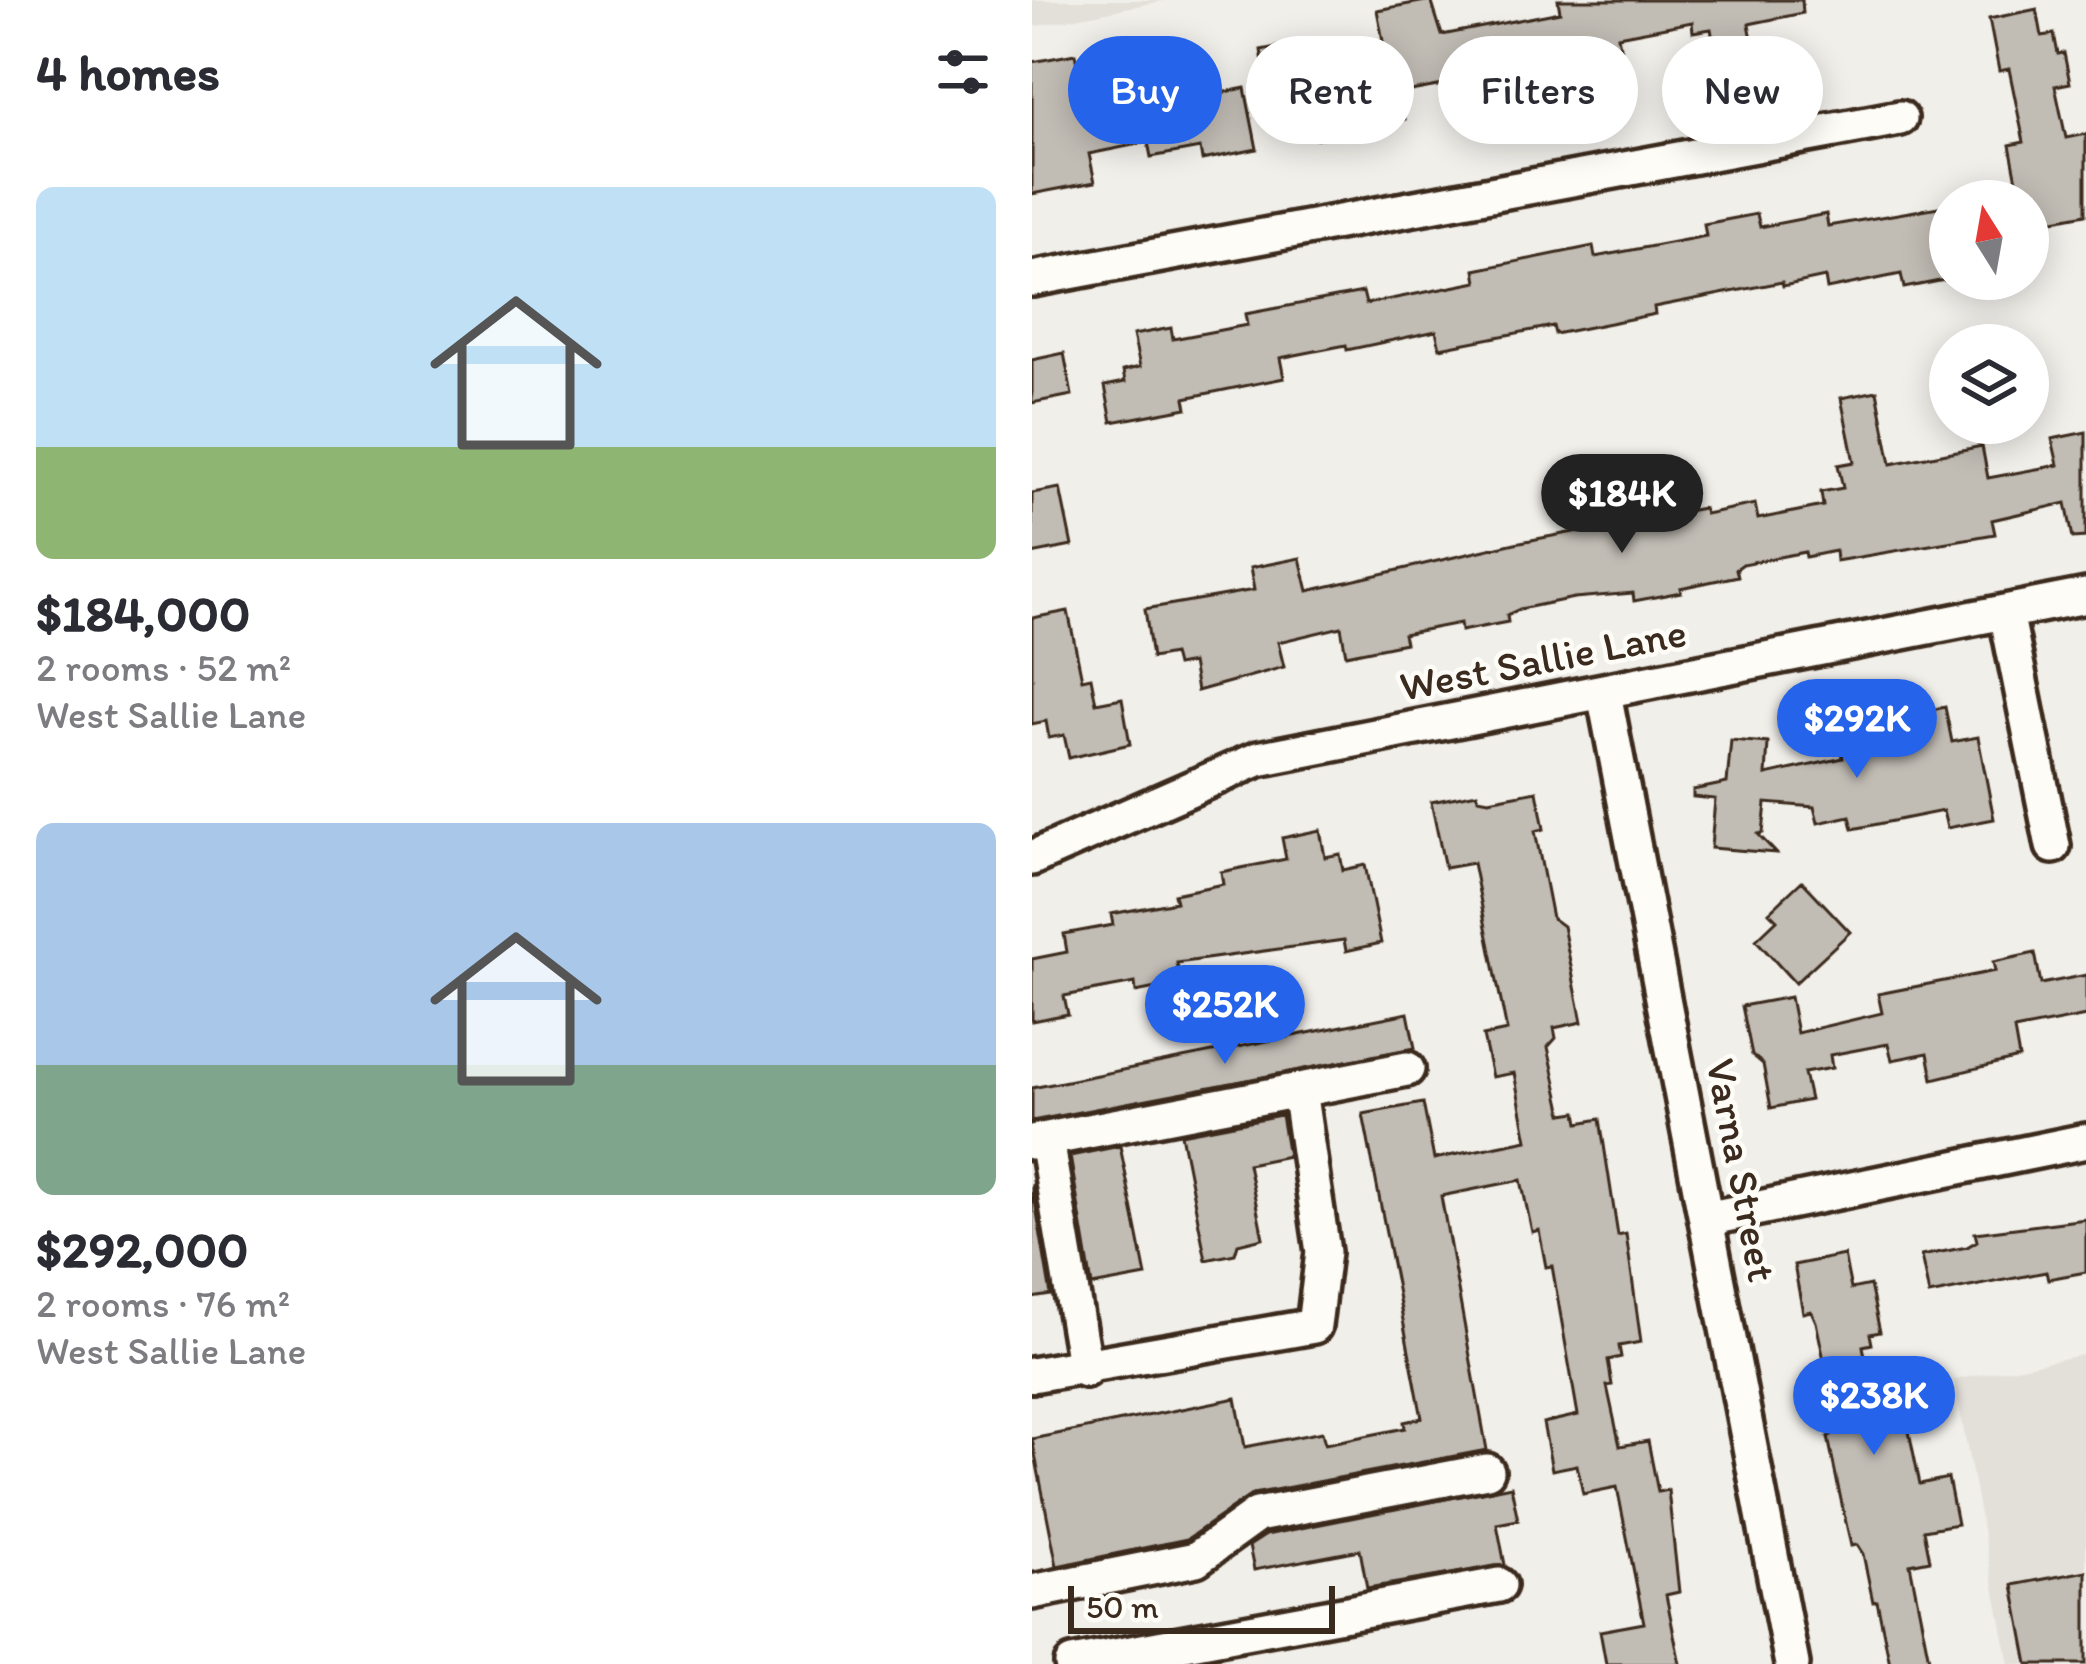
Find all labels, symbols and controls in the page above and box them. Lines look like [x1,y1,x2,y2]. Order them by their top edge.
chip: Buy [1068,36,1222,144]
chip: Rent [1246,36,1414,144]
chip: Filters [1438,36,1638,144]
chip: New [1662,36,1823,144]
icon: filters [930,39,996,105]
text: 4 homes [36,42,220,103]
north arrow [1929,180,2049,300]
map controls [1929,180,2049,444]
icon: home [408,265,624,481]
button: layers [1929,324,2049,444]
pin: $184K [1538,454,1706,556]
text: $184K [1568,469,1676,516]
text: $184,000 [36,583,250,644]
street label: West Sallie Lane [1395,606,1691,712]
text: 2 rooms · 52 m² [36,644,291,691]
pin: $292K [1773,679,1941,781]
text: West Sallie Lane [36,691,306,738]
text: $292K [1804,694,1910,741]
icon: home [408,901,624,1117]
pin: $252K [1141,965,1309,1067]
text: $252K [1172,980,1278,1027]
street label: Varna Street [1695,1054,1789,1286]
text: $292,000 [36,1219,249,1280]
text: 2 rooms · 76 m² [36,1280,290,1327]
text: West Sallie Lane [36,1327,306,1374]
pin: $238K [1790,1356,1958,1458]
text: $238K [1820,1371,1928,1418]
scale bar [1068,1580,1335,1633]
text: 50 m [1086,1587,1159,1626]

